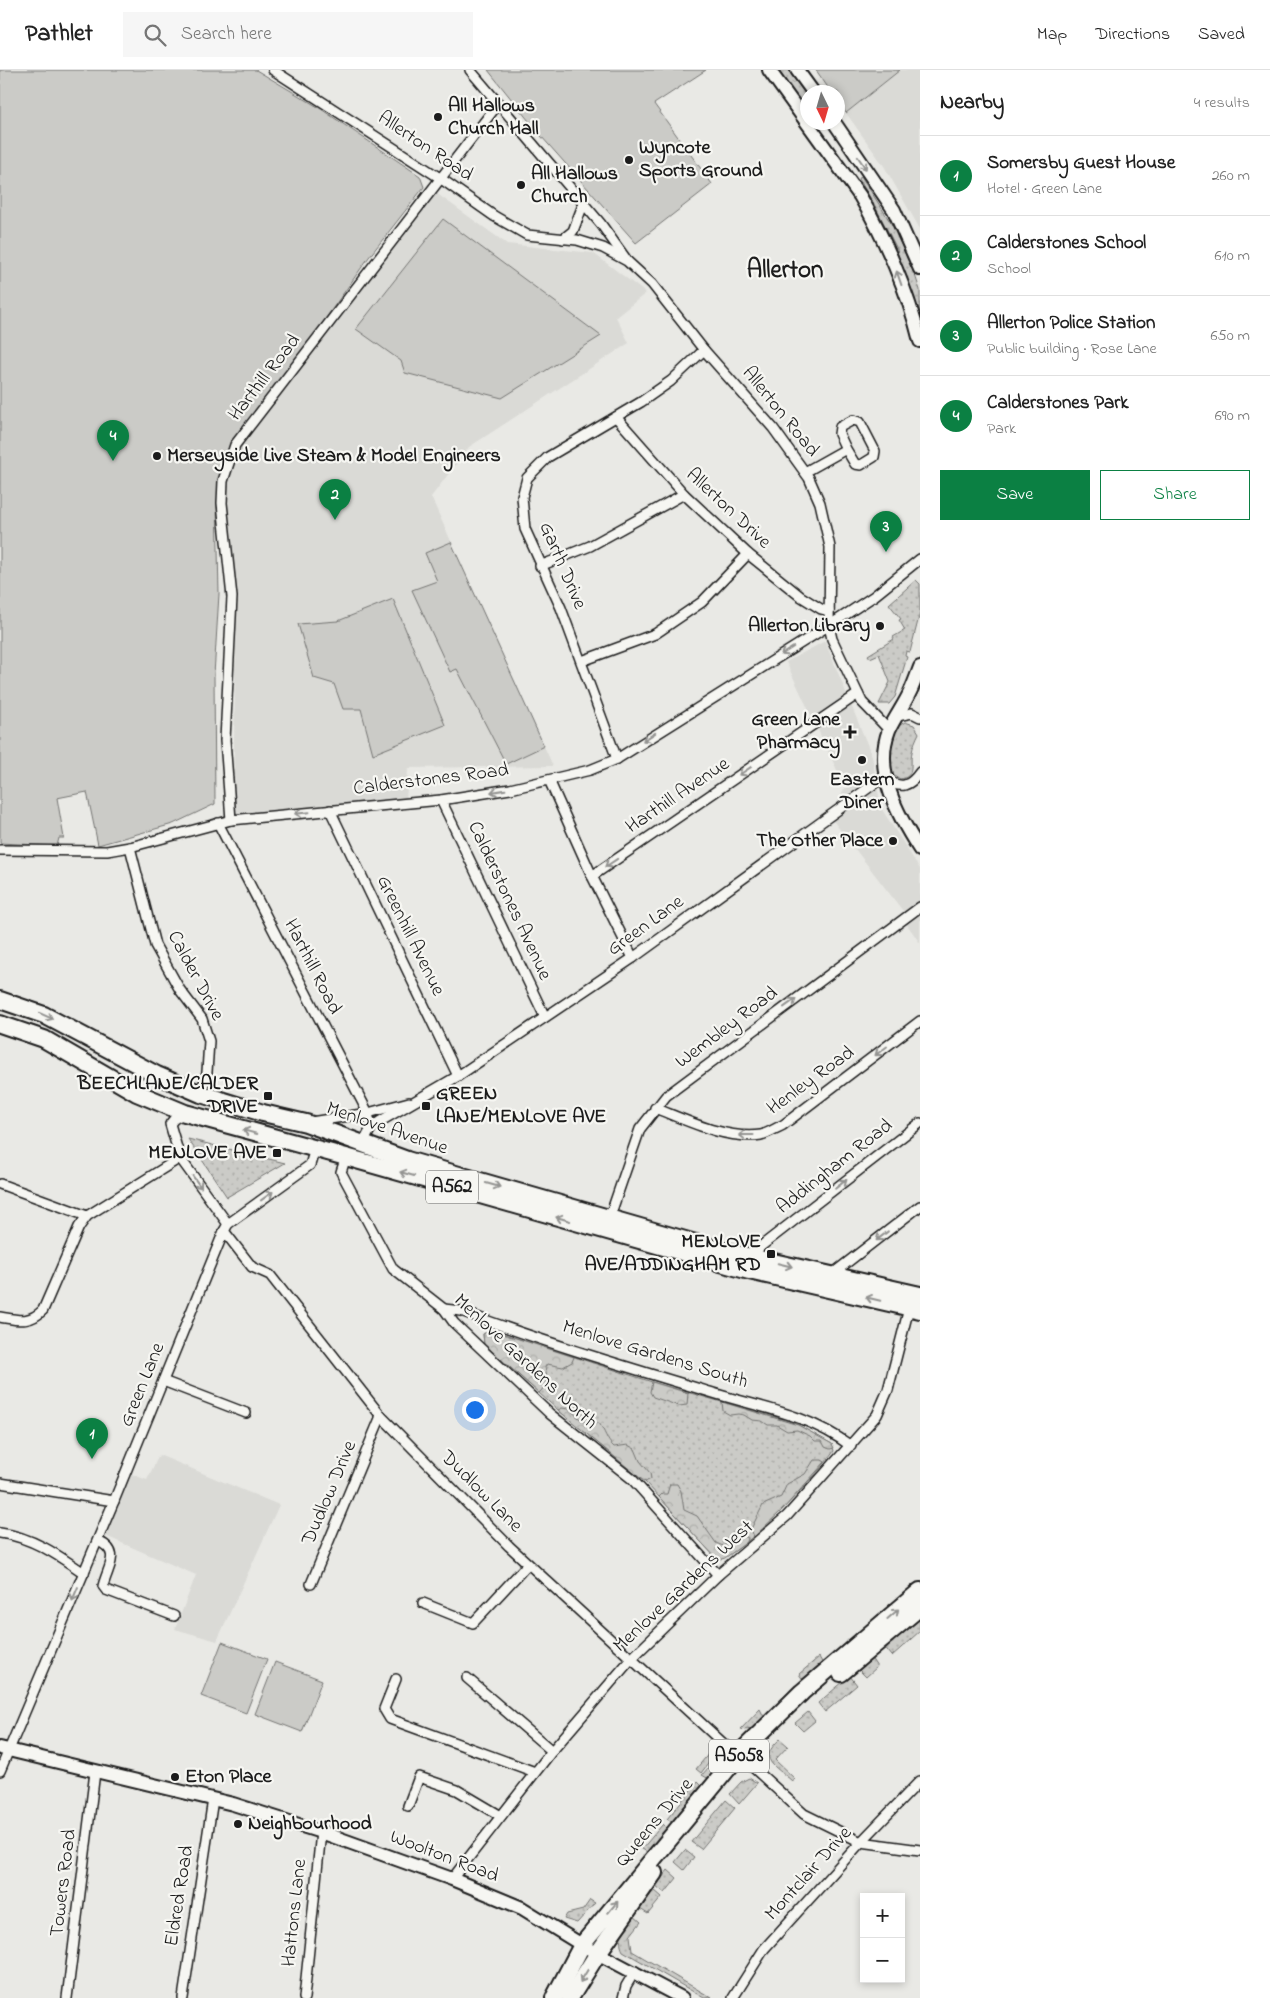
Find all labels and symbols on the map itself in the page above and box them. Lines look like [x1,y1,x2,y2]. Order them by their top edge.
north arrow [800,85,845,130]
place label: All Hallows Church Hall [448,92,539,144]
street label: Allerton Road [371,104,479,190]
marker: All Hallows Church Hall [432,111,444,123]
place label: Wyncote Sports Ground [639,134,764,186]
marker: Wyncote Sports Ground [623,154,635,166]
one-way arrow [857,155,867,169]
place label: All Hallows Church [531,160,618,212]
marker: All Hallows Church [515,179,527,191]
district label: Allerton [747,253,823,289]
one-way arrow [894,271,903,286]
street label: Harthill Road [222,328,308,428]
street label: Allerton Road [734,360,826,464]
pin: 4 [97,420,129,461]
place label: Merseyside Live Steam & Model Engineers [167,442,501,472]
marker: Merseyside Live Steam & Model Engineers [151,450,163,462]
street label: Allerton Drive [679,462,777,556]
pin: 2 [319,479,351,520]
pin: 3 [870,511,902,552]
street label: Garth Drive [531,518,593,614]
place label: Allerton Library [748,612,870,642]
marker: Allerton Library [874,620,886,632]
one-way arrow [781,647,795,657]
place label: Green Lane Pharmacy [751,706,841,759]
marker: Green Lane Pharmacy [844,726,856,738]
one-way arrow [643,733,657,743]
street label: Harthill Avenue [620,750,736,842]
marker: Eastern Diner [856,754,868,766]
street label: Calderstones Road [352,756,510,804]
one-way arrow [739,766,753,776]
place label: Eastern Diner [830,766,895,818]
one-way arrow [490,787,506,797]
one-way arrow [294,808,310,818]
street label: Calderstones Avenue [459,817,559,985]
place label: The Other Place [756,827,884,856]
marker: The Other Place [887,835,899,847]
one-way arrow [605,858,619,868]
street label: Greenhill Avenue [368,871,452,1001]
street label: Green Lane [602,888,690,964]
street label: Harthill Road [276,914,348,1020]
street label: Calder Drive [159,926,231,1026]
street label: Wembley Road [670,980,784,1076]
one-way arrow [783,998,797,1008]
one-way arrow [38,1012,53,1022]
street label: Henley Road [761,1039,861,1123]
one-way arrow [874,1046,888,1056]
place label: BEECHLANE/CALDER DRIVE [77,1070,259,1122]
place label: GREEN LANE/MENLOVE AVE [436,1080,606,1132]
marker: BEECHLANE/CALDER DRIVE [262,1090,274,1102]
street label: Menlove Avenue [322,1095,452,1163]
marker: GREEN LANE/MENLOVE AVE [420,1100,432,1112]
street label: Addingham Road [771,1112,900,1223]
one-way arrow [242,1127,258,1136]
one-way arrow [738,1130,754,1140]
place label: MENLOVE AVE [148,1139,267,1168]
marker: MENLOVE AVE [271,1147,283,1159]
one-way arrow [399,1169,415,1178]
road number: A562 [426,1170,478,1204]
one-way arrow [192,1175,202,1189]
one-way arrow [834,1179,848,1189]
one-way arrow [485,1181,501,1191]
one-way arrow [260,1191,274,1201]
one-way arrow [555,1213,571,1223]
place label: MENLOVE AVE/ADDINGHAM RD [585,1228,761,1280]
one-way arrow [875,1230,888,1241]
marker: MENLOVE AVE/ADDINGHAM RD [765,1248,777,1260]
one-way arrow [776,1261,792,1270]
street label: Menlove Gardens North [446,1287,604,1437]
one-way arrow [865,1294,881,1303]
street label: Menlove Gardens South [559,1313,751,1397]
street label: Green Lane [113,1338,173,1431]
your location [462,1397,488,1423]
pin: 1 [76,1418,108,1459]
street label: Dudlow Drive [295,1436,365,1551]
street label: Dudlow Lane [432,1443,529,1540]
street label: Menlove Gardens West [607,1514,761,1660]
one-way arrow [70,1587,79,1602]
one-way arrow [887,1608,900,1619]
road number: A5058 [709,1740,769,1772]
place label: Eton Place [185,1763,273,1792]
marker: Eton Place [169,1771,181,1783]
street label: Queens Drive [609,1772,701,1874]
place label: Neighbourhood [248,1810,373,1840]
marker: Neighbourhood [232,1818,244,1830]
street label: Montclair Drive [758,1820,860,1928]
street label: Woolton Road [385,1823,503,1891]
street label: Towers Road [43,1828,85,1938]
street label: Eldred Road [158,1844,202,1948]
street label: Hattons Lane [275,1858,315,1968]
one-way arrow [607,1901,618,1914]
one-way arrow [579,1968,589,1982]

